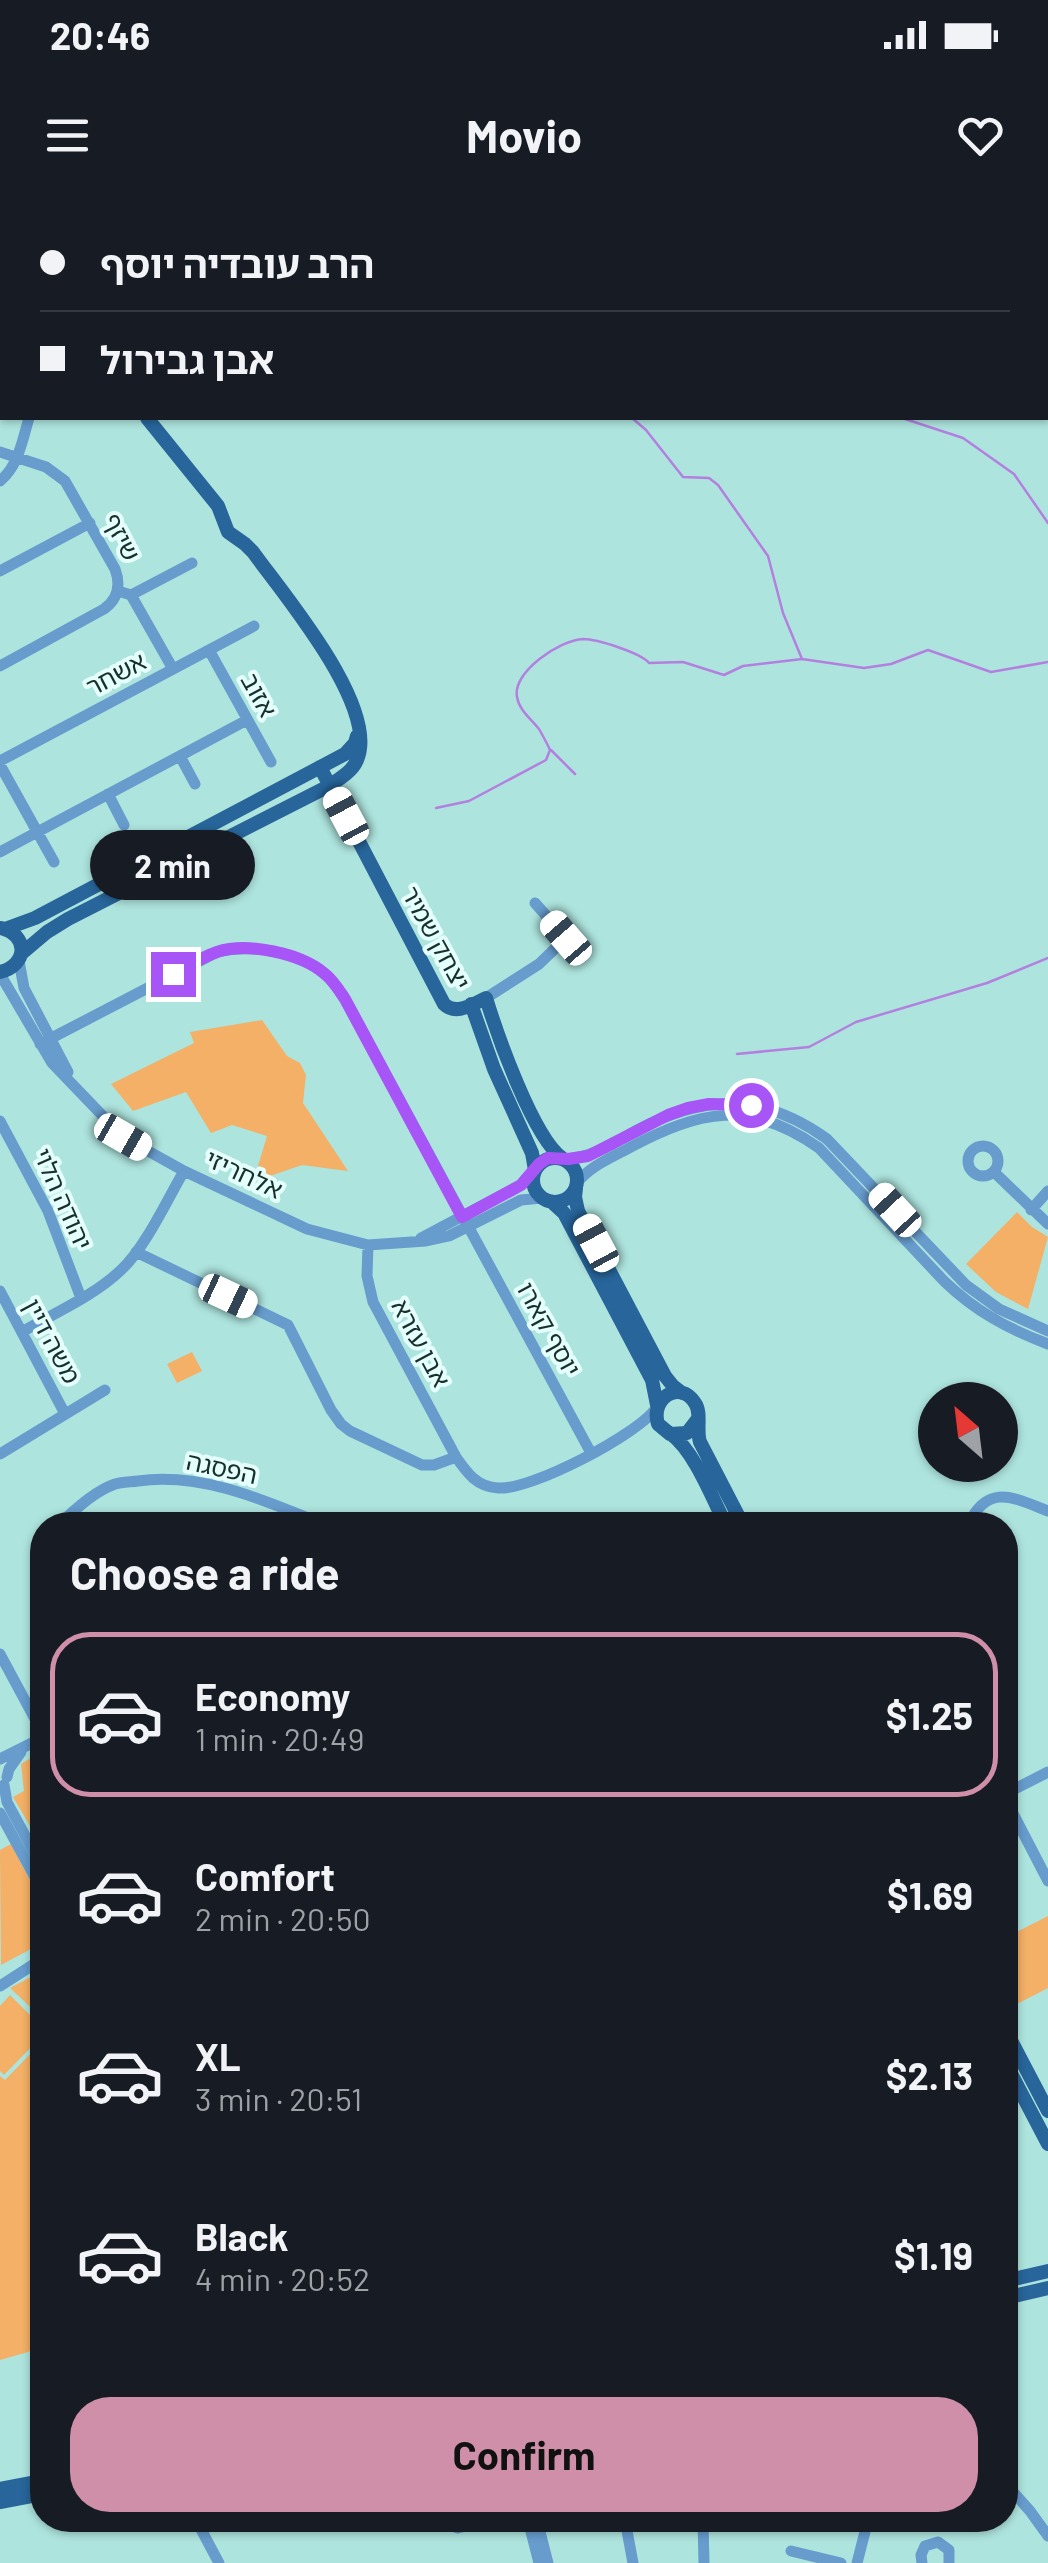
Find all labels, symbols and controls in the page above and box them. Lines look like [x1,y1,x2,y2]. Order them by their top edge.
text: 20:46 [50,12,150,58]
icon: menu [40,108,95,163]
text: Movio [466,108,582,162]
icon: heart [953,108,1008,163]
text: הרב עובדיה יוסף [100,240,374,286]
text: אבן גבירול [100,336,274,382]
street label: שיזף [98,508,147,565]
street label: אשחר [81,645,150,701]
street label: אזוב [236,667,284,722]
car [319,782,373,850]
callout: 2 min [90,829,256,899]
text: 2 min [134,846,211,884]
street label: יצחק שמיר [396,881,477,994]
car [535,906,597,970]
route end [151,952,196,997]
route start [729,1083,774,1128]
car [90,1109,156,1165]
street label: אלחריזי [201,1142,288,1204]
street label: יהודה הלוי [28,1143,99,1254]
car [864,1178,926,1242]
car [569,1209,623,1277]
car [194,1270,262,1322]
street label: יוסף קארו [512,1276,588,1381]
street label: משה דיין [18,1293,88,1388]
street label: אבן עזרא [386,1293,457,1392]
north arrow [918,1382,1018,1482]
map controls [918,1382,1018,1482]
street label: הפסגה [184,1445,260,1489]
text: Choose a ride [70,1545,340,1599]
icon: car [75,1670,165,1760]
text: Economy [195,1673,350,1719]
text: $1.25 [886,1692,973,1738]
text: 1 min · 20:49 [195,1719,364,1757]
icon: car [75,1850,165,1940]
text: Comfort [195,1853,335,1899]
text: $1.69 [887,1872,973,1918]
text: 2 min · 20:50 [195,1899,371,1937]
icon: car [75,2030,165,2120]
text: XL [195,2033,241,2079]
text: $2.13 [886,2052,973,2098]
text: 3 min · 20:51 [195,2079,362,2117]
icon: car [75,2210,165,2300]
text: Black [195,2213,289,2259]
text: $1.19 [894,2232,973,2278]
text: 4 min · 20:52 [195,2259,370,2297]
button: Confirm [70,2397,978,2512]

